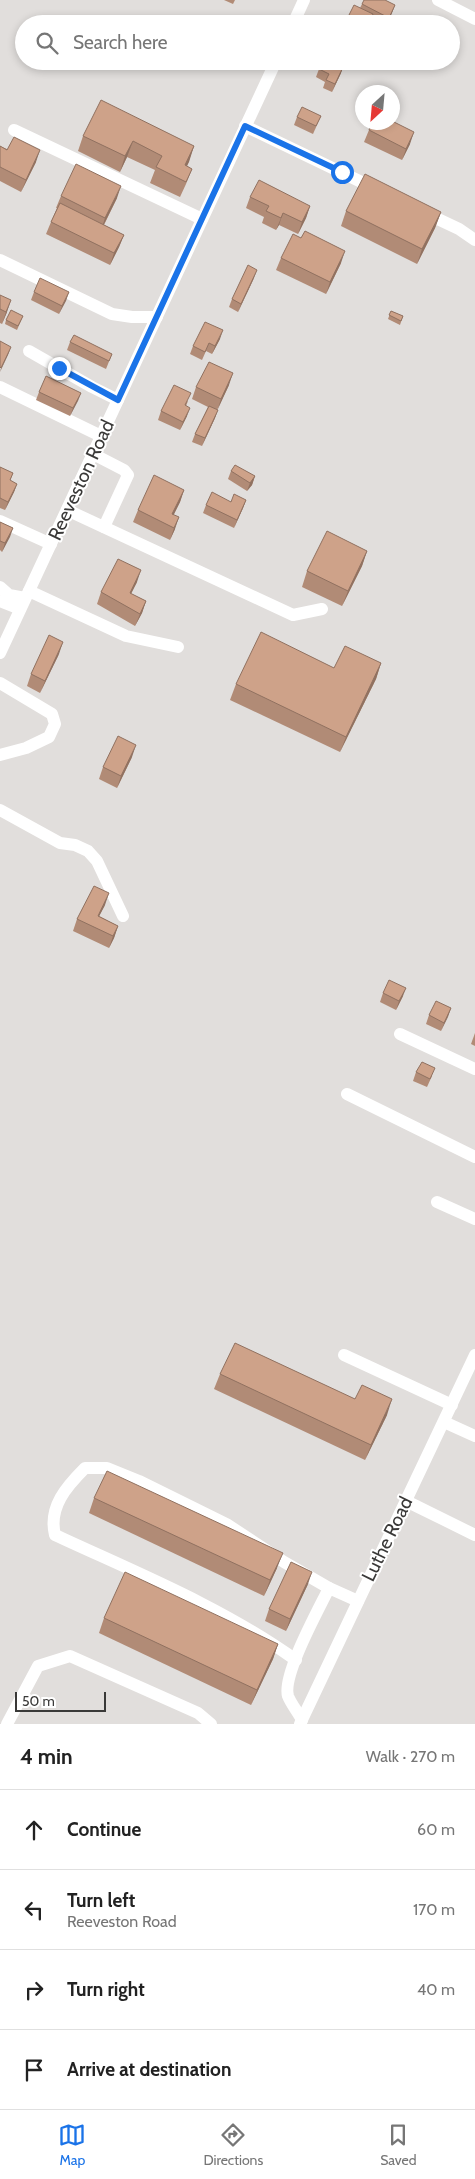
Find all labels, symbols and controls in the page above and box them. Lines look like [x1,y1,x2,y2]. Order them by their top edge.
search box [15,15,460,70]
icon: search [33,29,61,57]
text: Search here [73,31,167,54]
north arrow [355,85,400,130]
route start [331,161,354,184]
route end [48,357,71,380]
street label: Reeveston Road [43,416,119,544]
street label: Luthe Road [357,1493,417,1585]
scale bar [15,1689,106,1712]
text: 50 m [22,1692,55,1710]
text: 4 min [20,1744,73,1769]
text: Walk · 270 m [366,1747,455,1766]
icon: ahead [20,1816,48,1844]
text: Continue [67,1818,141,1841]
text: 60 m [417,1820,455,1839]
text: Turn left [67,1889,135,1912]
icon: left [20,1896,48,1924]
text: 170 m [413,1900,455,1919]
text: Reeveston Road [67,1912,177,1931]
icon: right [20,1976,48,2004]
text: Turn right [67,1978,145,2001]
text: 40 m [417,1980,455,1999]
icon: arrive [20,2056,48,2084]
text: Arrive at destination [67,2058,231,2081]
tab: Map [58,2121,86,2169]
tab: Directions [203,2121,263,2169]
tab: Saved [380,2121,417,2169]

